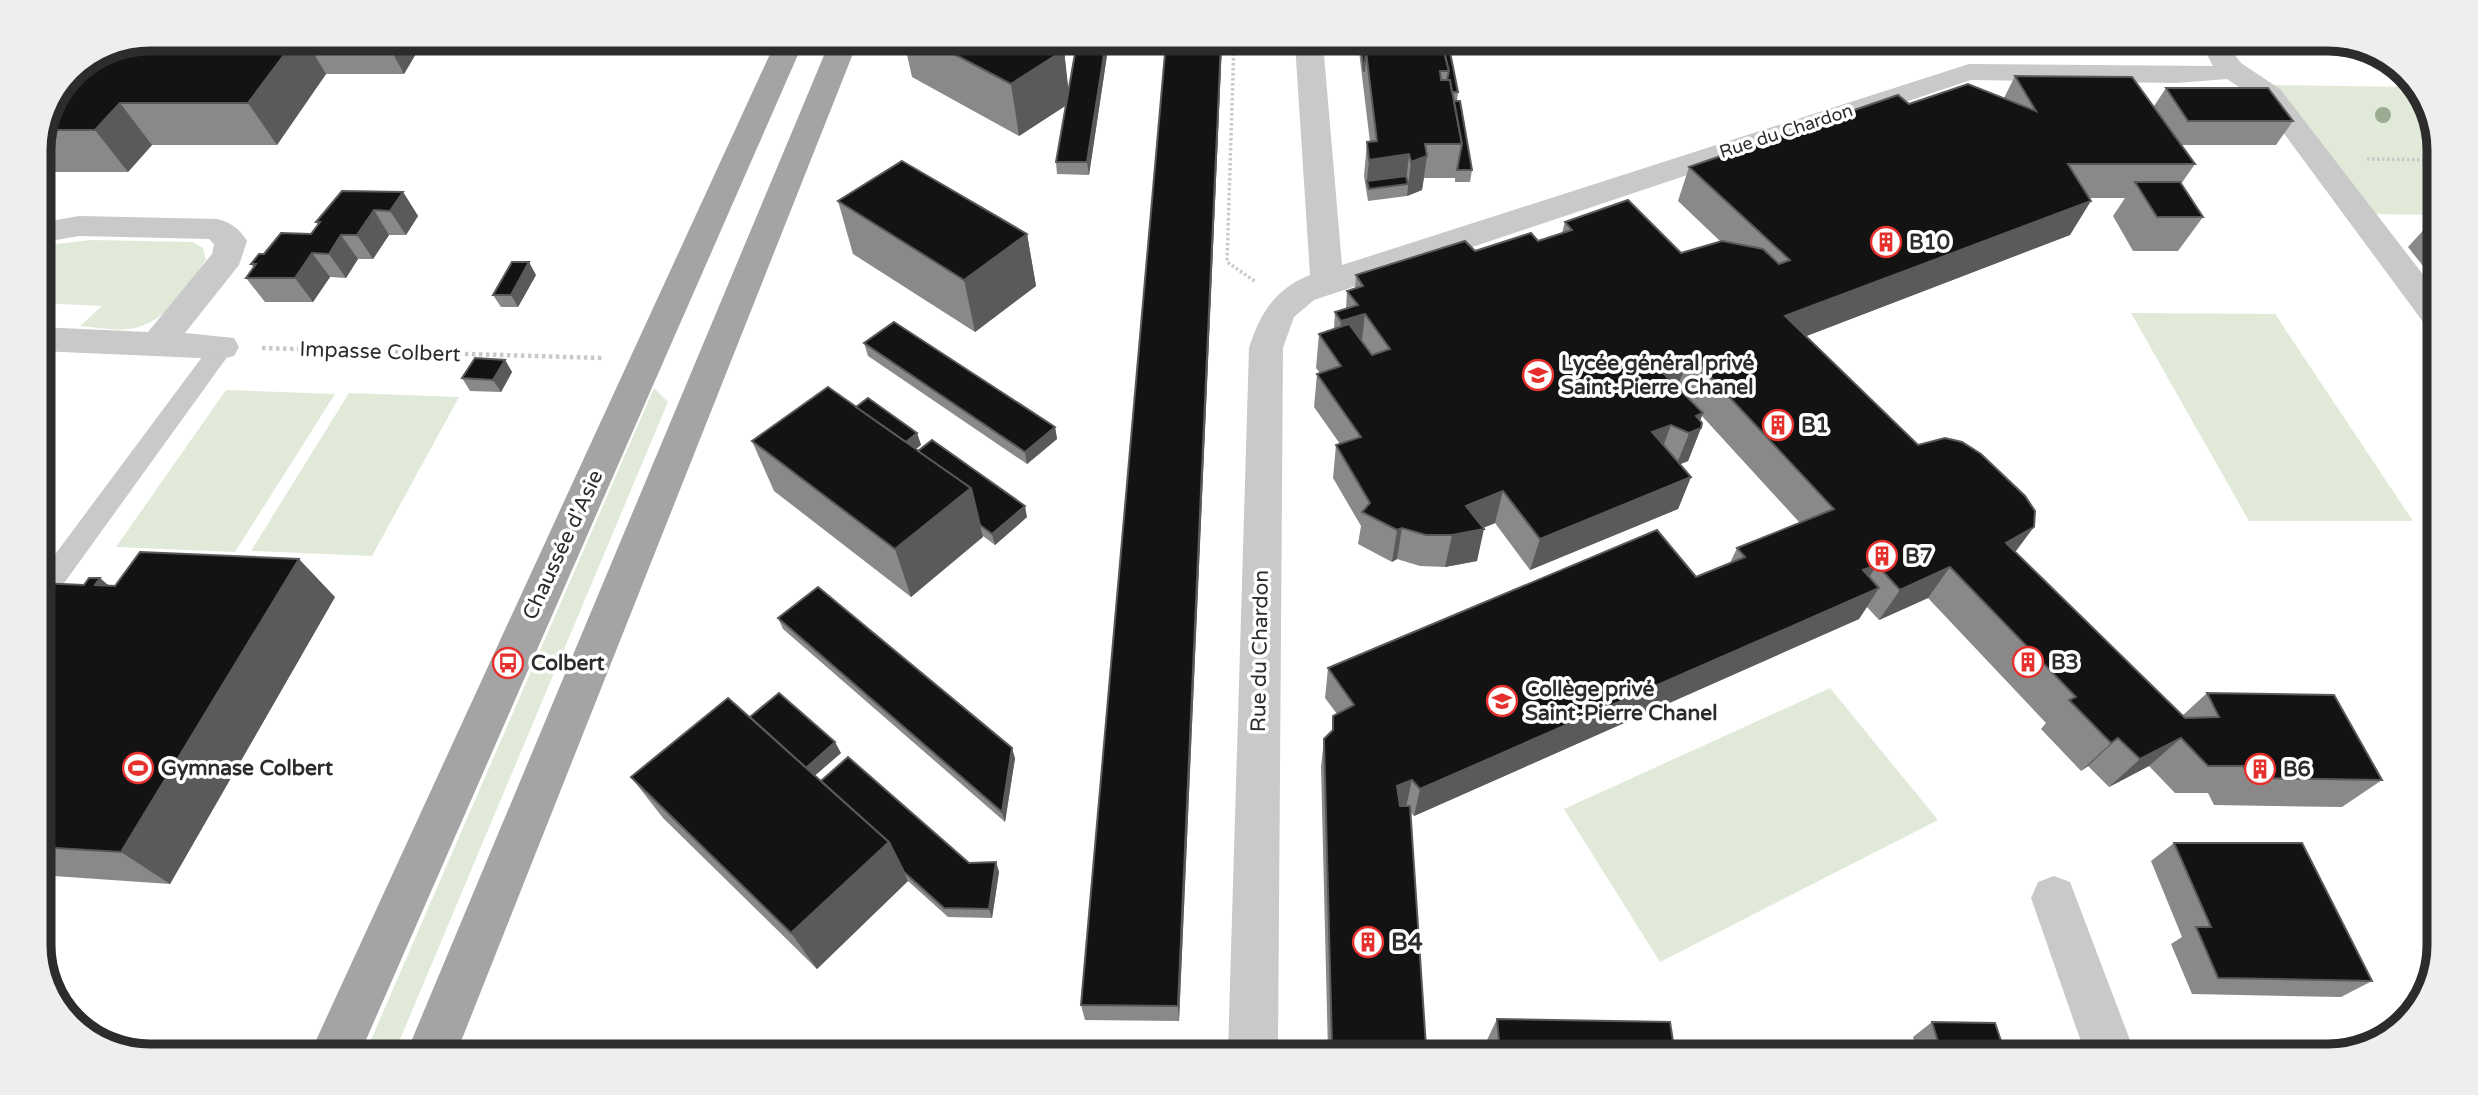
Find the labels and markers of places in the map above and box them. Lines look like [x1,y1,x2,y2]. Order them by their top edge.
building icon: B10 [1869,225,1903,259]
place label: B10 [1909,230,1950,255]
place label: Lycée général privé Saint-Pierre Chanel [1561,351,1754,400]
school or university icon: Lycée général privé Saint-Pierre Chanel [1521,358,1555,392]
building icon: B1 [1761,408,1795,442]
place label: B1 [1801,413,1829,438]
building icon: B7 [1865,539,1899,573]
place label: B7 [1905,544,1933,569]
building icon: B3 [2011,645,2045,679]
bus stop icon: Colbert [491,646,525,680]
place label: B3 [2051,650,2079,675]
place label: Colbert [531,651,604,676]
place label: Collège privé Saint-Pierre Chanel [1525,677,1717,726]
school or university icon: Collège privé Saint-Pierre Chanel [1485,684,1519,718]
sports icon: Gymnase Colbert [121,751,155,785]
building icon: B6 [2243,752,2277,786]
place label: Gymnase Colbert [161,756,333,781]
place label: B6 [2283,757,2311,782]
building icon: B4 [1351,925,1385,959]
place label: B4 [1391,928,1423,957]

